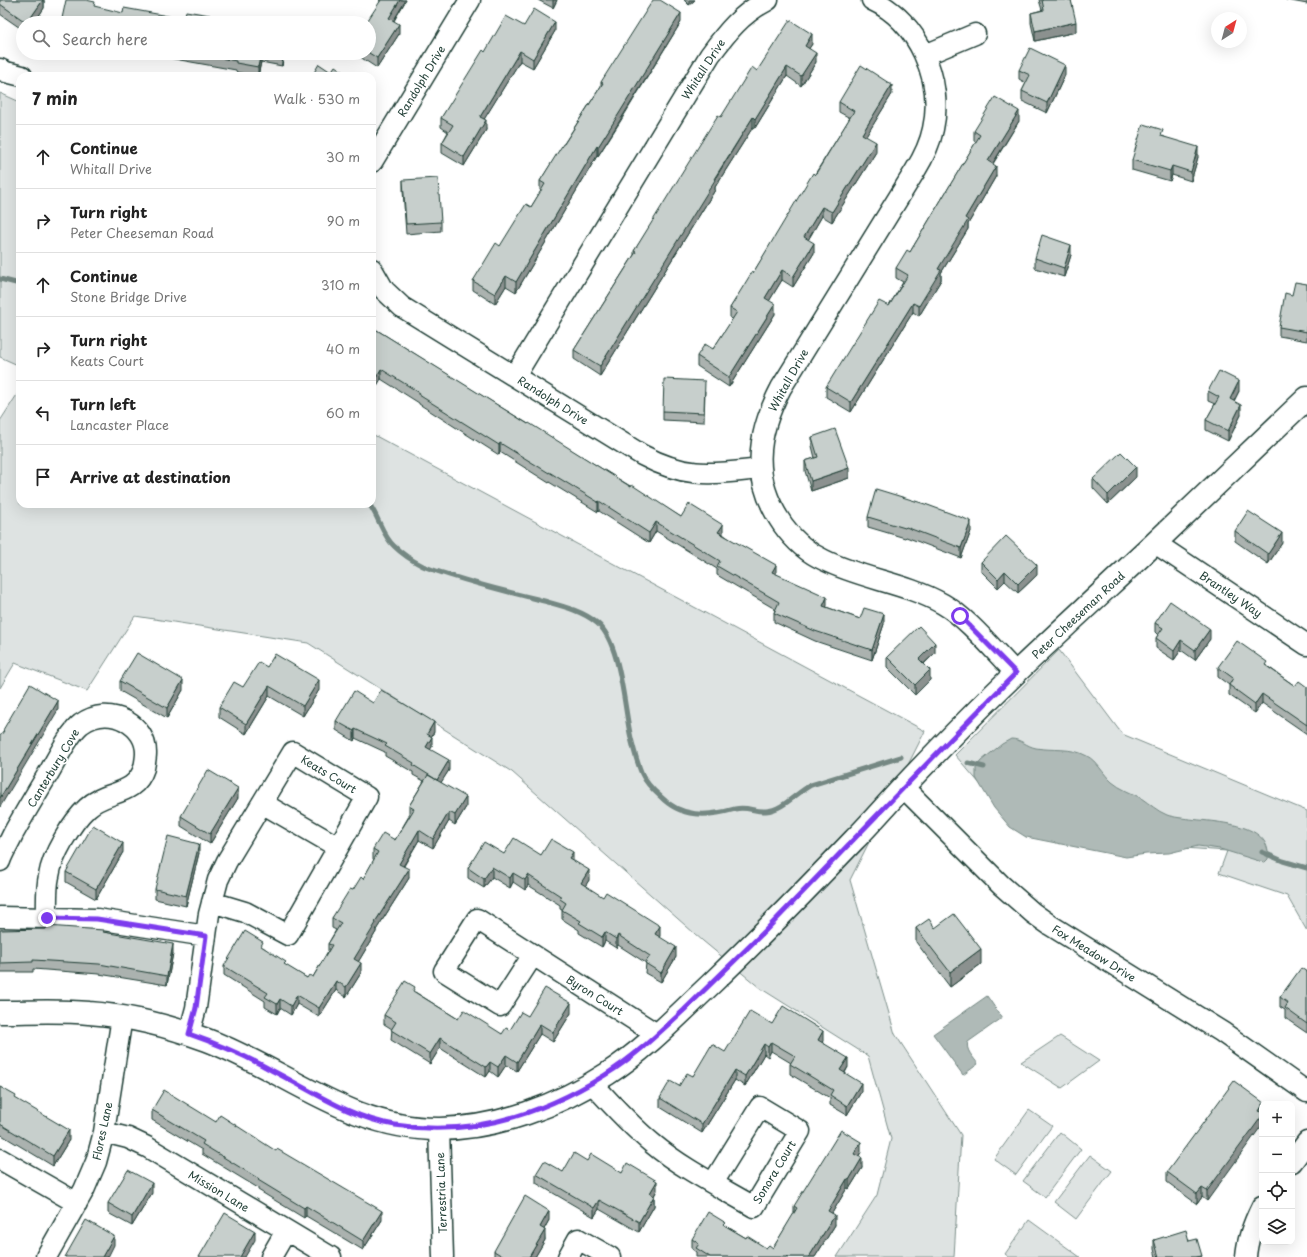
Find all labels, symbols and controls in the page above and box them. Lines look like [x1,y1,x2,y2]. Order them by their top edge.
north arrow [1211,12,1247,48]
search box [16,16,376,60]
icon: search [30,27,52,49]
text: Search here [62,27,148,50]
street label: Whitall Drive [677,35,729,103]
street label: Randolph Drive [393,42,449,120]
text: 7 min [32,85,78,111]
text: Walk · 530 m [273,89,360,108]
text: Continue [70,136,138,159]
icon: ahead [32,146,54,168]
text: 30 m [326,147,360,166]
text: Whitall Drive [70,159,152,178]
text: Turn right [70,200,147,223]
icon: right [32,210,54,232]
text: 90 m [327,211,360,230]
text: Peter Cheeseman Road [70,223,214,242]
text: Continue [70,264,138,287]
icon: ahead [32,274,54,296]
text: 310 m [321,275,360,294]
text: Stone Bridge Drive [70,287,187,306]
text: Turn right [70,328,147,351]
icon: right [32,338,54,360]
text: 40 m [326,339,360,358]
street label: Whitall Drive [764,345,812,414]
text: Keats Court [70,351,144,370]
street label: Randolph Drive [514,371,592,429]
text: Turn left [70,392,136,415]
icon: left [32,402,54,424]
text: 60 m [326,403,360,422]
text: Lancaster Place [70,415,169,434]
text: Arrive at destination [70,465,231,488]
icon: arrive [32,466,54,488]
street label: Peter Cheeseman Road [1028,567,1129,663]
street label: Brantley Way [1196,567,1266,621]
route start [951,607,969,625]
street label: Canterbury Cove [23,725,83,811]
street label: Keats Court [298,751,361,798]
route end [38,909,56,927]
street label: Fox Meadow Drive [1049,920,1139,986]
street label: Byron Court [563,971,627,1020]
street label: Flores Lane [88,1100,116,1162]
map controls [1259,1101,1295,1245]
button: + [1259,1101,1295,1137]
street label: Sonora Court [748,1137,800,1207]
button: − [1259,1137,1295,1173]
street label: Terrestria Lane [431,1152,451,1234]
street label: Mission Lane [185,1166,253,1216]
button: locate [1259,1173,1295,1209]
button: layers [1259,1209,1295,1245]

